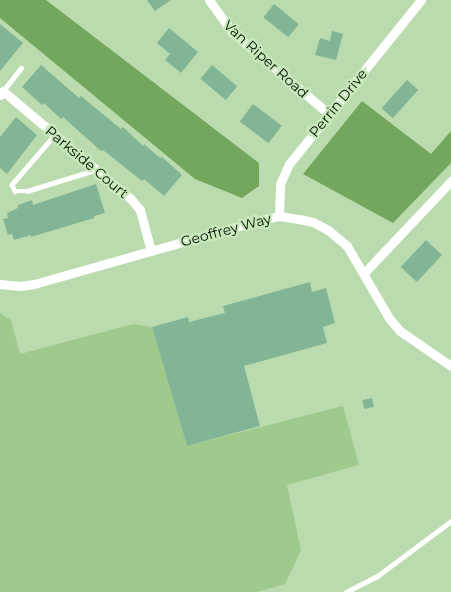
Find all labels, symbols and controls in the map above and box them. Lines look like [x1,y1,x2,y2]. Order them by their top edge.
street label: Van Riper Road [220,17,312,101]
street label: Perrin Drive [305,65,371,141]
street label: Parkside Court [42,122,132,202]
street label: Geoffrey Way [179,210,273,250]

